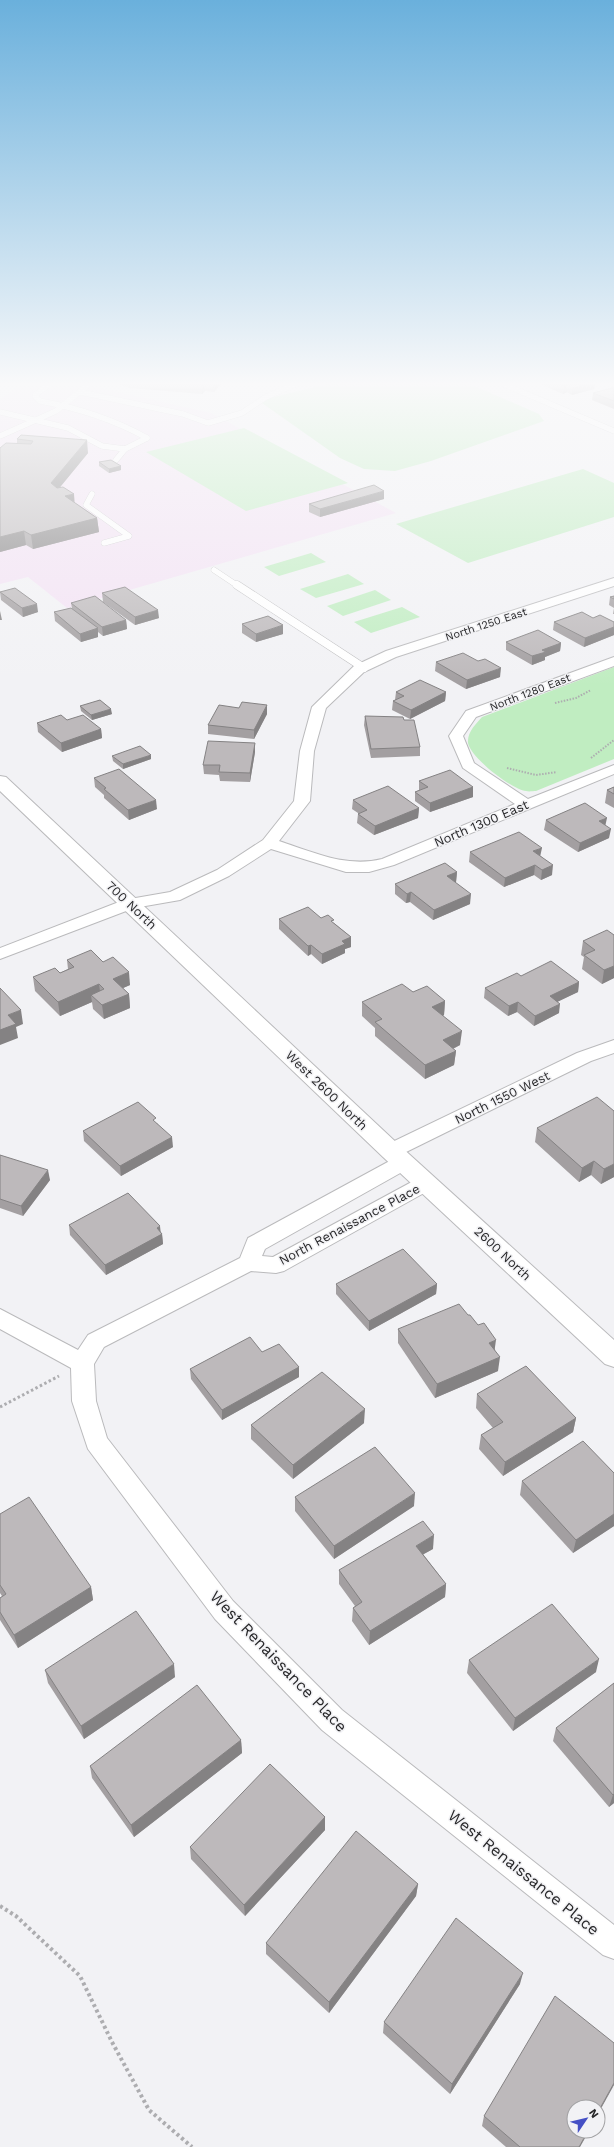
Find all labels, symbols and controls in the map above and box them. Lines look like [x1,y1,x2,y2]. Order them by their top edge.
street label: North 1250 East [444,605,529,644]
street label: North 1280 East [488,671,573,714]
street label: North 1300 East [432,797,531,850]
street label: 700 North [103,878,160,932]
street label: West 2600 North [283,1047,371,1133]
street label: North 1550 West [452,1068,553,1127]
street label: North Renaissance Place [276,1181,422,1268]
street label: 2600 North [471,1223,534,1283]
street label: West Renaissance Place [206,1587,351,1736]
street label: West Renaissance Place [444,1806,603,1939]
north arrow [566,2099,606,2139]
text: N [586,2106,601,2121]

